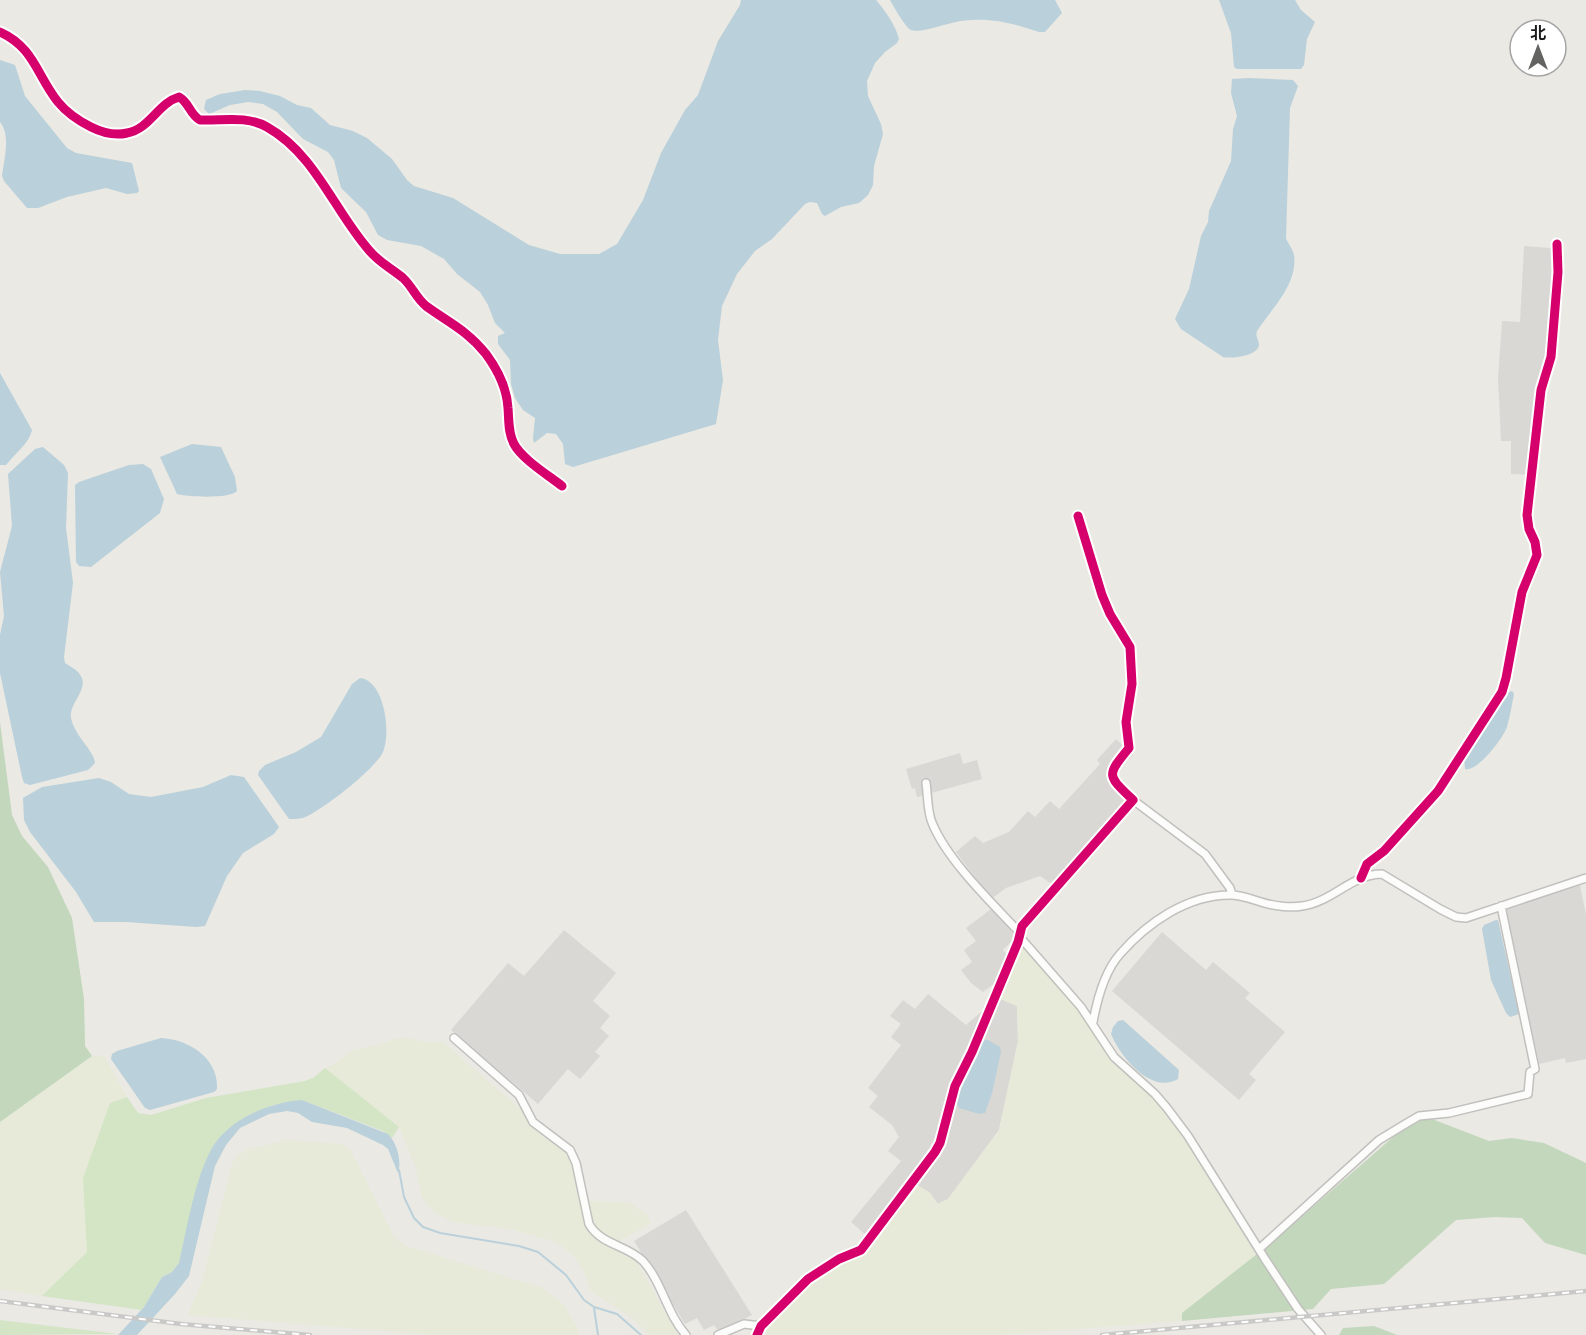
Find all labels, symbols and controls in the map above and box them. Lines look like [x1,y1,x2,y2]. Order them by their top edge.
north arrow [1508,18,1568,78]
text: 北 [1530,23,1546,43]

